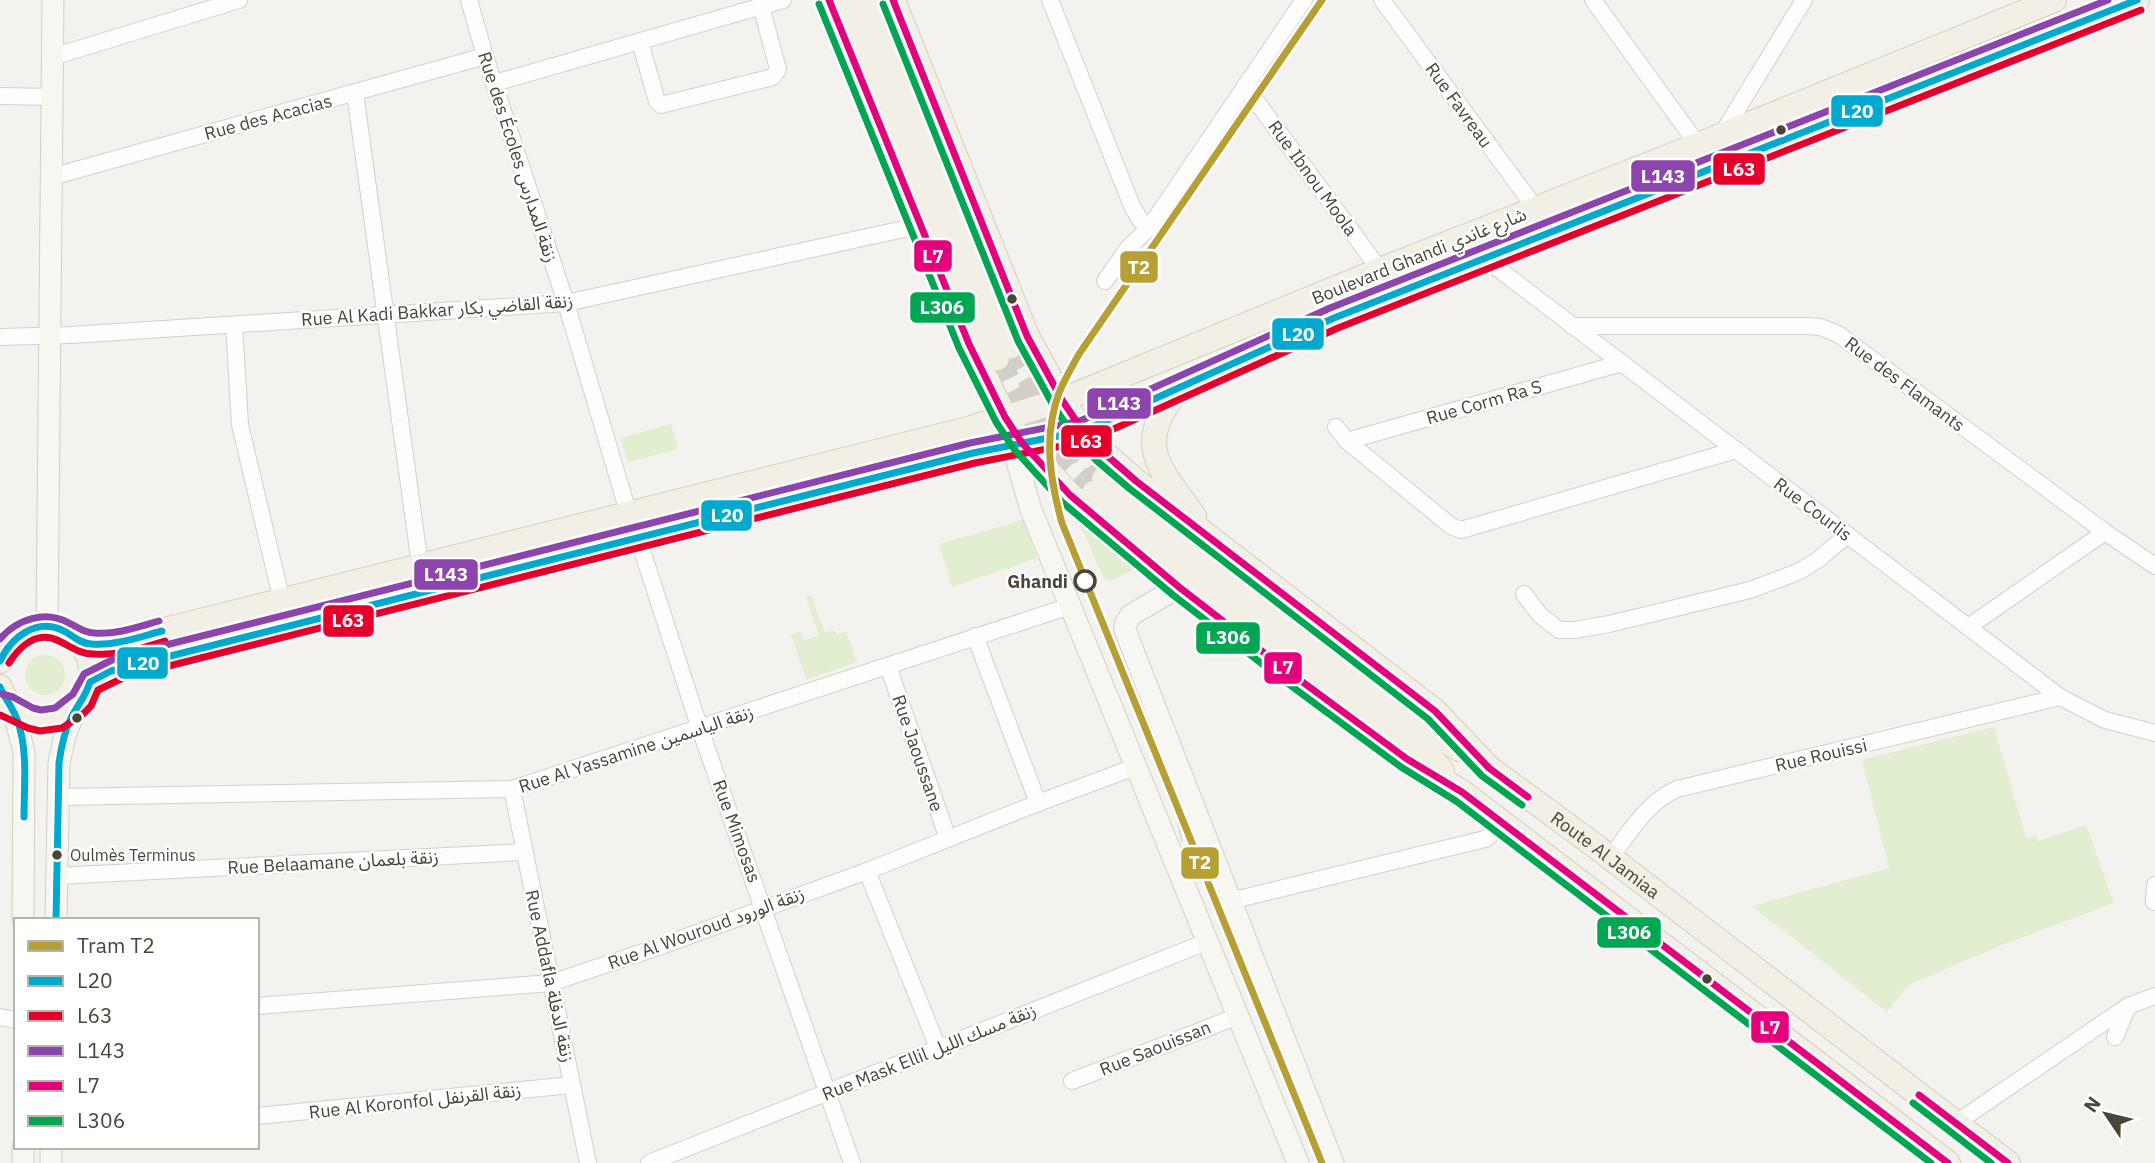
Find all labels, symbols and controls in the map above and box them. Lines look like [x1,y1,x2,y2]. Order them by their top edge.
street label: Rue des Écoles زنقة المدارس [473,49,563,265]
street label: Rue Favreau [1420,58,1498,152]
street label: Rue des Acacias [202,89,334,145]
line badge: L20 [1830,94,1884,128]
text: L20 [1841,99,1873,123]
street label: Rue Ibnou Moola [1263,116,1363,241]
unlabelled marker [1774,123,1788,137]
line badge: L63 [1712,152,1766,186]
text: L63 [1723,157,1755,181]
line badge: L143 [1630,159,1696,193]
text: L143 [1641,164,1685,188]
street label: Boulevard Ghandi شارع غاندي [1308,202,1531,312]
line badge: L7 [913,239,953,273]
text: L7 [922,244,944,268]
line badge: T2 [1119,250,1159,284]
text: T2 [1128,255,1150,279]
street label: Rue Al Kadi Bakkar زنقة القاضي بكار [300,289,574,333]
line badge: L306 [909,291,976,324]
unlabelled marker [1005,292,1019,306]
text: L306 [920,295,964,319]
line badge: L20 [1271,317,1325,351]
text: L20 [1282,322,1314,346]
street label: Rue des Flamants [1840,331,1970,437]
street label: Rue Corm Ra S [1423,374,1545,430]
line badge: L143 [1086,387,1152,420]
text: L143 [1097,391,1141,415]
line badge: L63 [1060,424,1113,458]
text: L63 [1070,429,1102,453]
street label: Rue Courlis [1769,472,1857,546]
line badge: L20 [700,499,753,532]
text: L20 [711,503,743,527]
line badge: L143 [413,558,479,591]
text: L143 [424,562,468,586]
place label: Ghandi [1007,570,1068,593]
marker: Ghandi [1074,570,1096,592]
line badge: L63 [322,604,375,638]
text: L63 [332,608,364,632]
line badge: L306 [1195,621,1261,655]
text: L306 [1206,625,1250,649]
line badge: L20 [116,646,169,680]
text: L20 [127,651,159,675]
line badge: L7 [1263,651,1303,685]
text: L7 [1272,655,1294,679]
street label: Rue Jaoussane [887,692,949,815]
street label: Rue Al Yassamine زنقة الياسمين [516,700,756,798]
unlabelled marker [70,711,84,725]
street label: Rue Rouissi [1773,733,1869,777]
street label: Rue Mimosas [708,776,766,886]
street label: Route Al Jamiaa [1547,806,1665,903]
place label: Oulmès Terminus [70,845,196,865]
street label: Rue Belaamane زنقة بلعمان [227,845,439,879]
line badge: T2 [1180,846,1220,880]
marker: Oulmès Terminus [50,848,64,862]
text: T2 [1189,850,1211,874]
street label: Rue Al Wouroud زنقة الورود [605,882,807,974]
street label: Rue Addafla زنقة الدفلة [520,888,580,1064]
line badge: L306 [1596,916,1662,949]
legend [14,918,259,1149]
text: L306 [1607,920,1651,944]
text: Tram T2 [77,931,155,959]
text: L20 [77,966,113,994]
unlabelled marker [1700,972,1714,986]
street label: Rue Mask Ellil زنقة مسك الليل [818,998,1040,1106]
text: L63 [77,1001,113,1029]
line badge: L7 [1750,1010,1790,1044]
street label: Rue Saouissan [1096,1015,1214,1081]
text: L7 [1759,1015,1781,1039]
text: L143 [77,1036,125,1064]
text: L7 [77,1071,100,1099]
street label: Rue Al Koronfol زنقة القرنفل [308,1078,522,1124]
north arrow [2071,1079,2141,1149]
text: N [2078,1092,2106,1117]
text: L306 [77,1106,125,1134]

